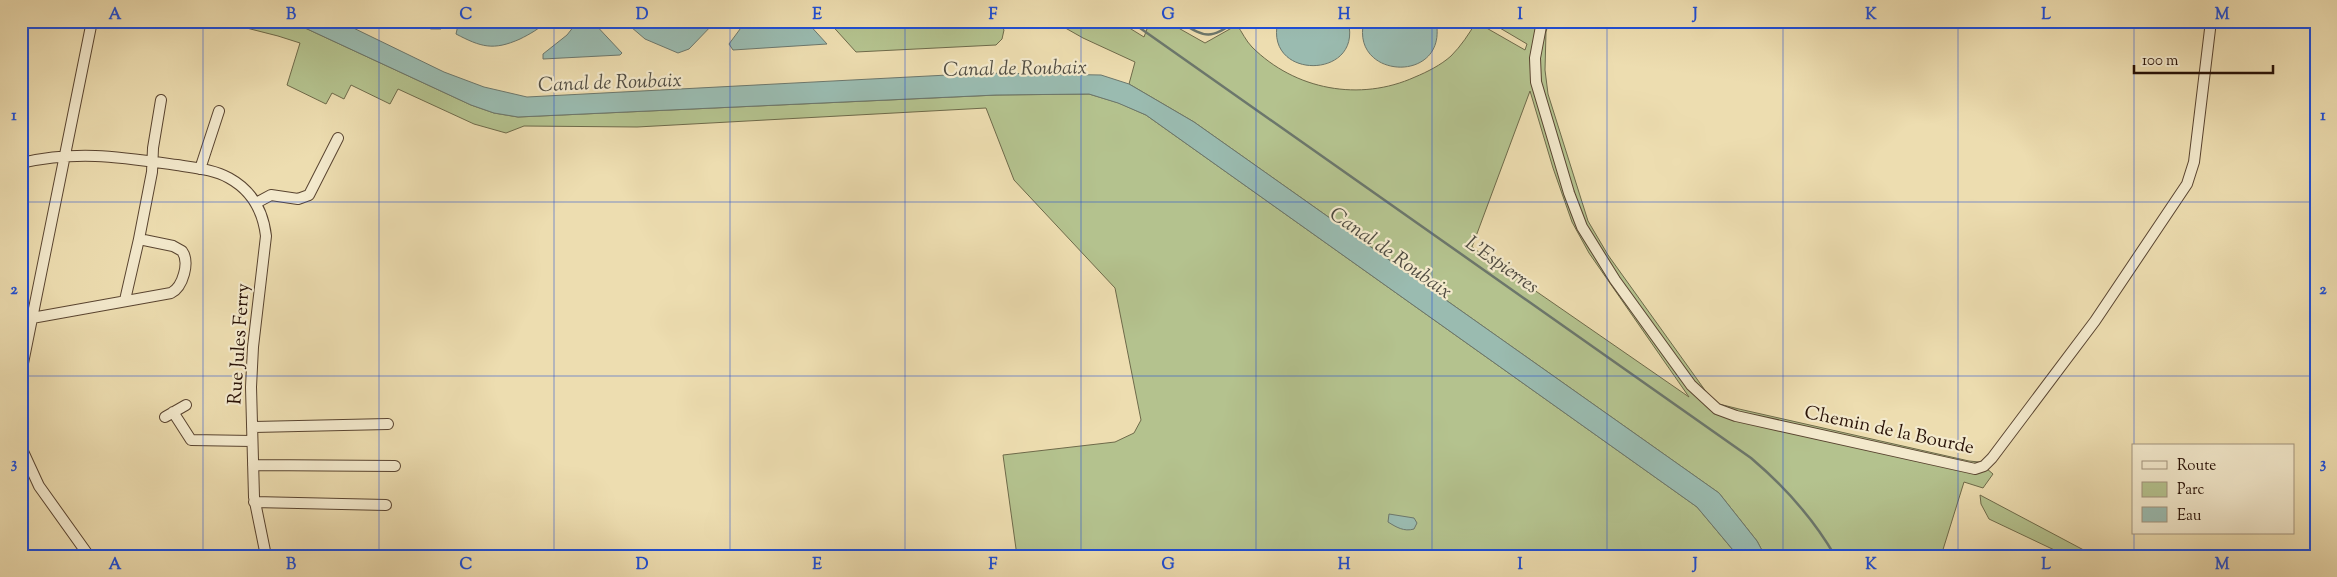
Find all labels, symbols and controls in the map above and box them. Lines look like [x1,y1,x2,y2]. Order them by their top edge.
text: A [109,4,122,27]
text: B [286,4,296,27]
text: C [460,4,473,27]
text: D [636,4,649,27]
text: E [812,4,822,27]
text: F [989,4,998,27]
text: G [1161,4,1175,27]
text: H [1338,4,1351,27]
text: I [1517,4,1523,27]
text: J [1691,4,1698,27]
text: K [1865,4,1877,27]
text: L [2041,4,2051,27]
text: M [2215,4,2230,27]
scale bar [2134,42,2273,74]
text: 100 m [2142,51,2179,72]
water label: Canal de Roubaix [943,54,1087,86]
water label: Canal de Roubaix [538,67,682,101]
text: 1 [11,105,17,128]
text: 1 [2320,105,2326,128]
water label: Canal de Roubaix [1323,201,1457,307]
water label: L'Espierres [1458,230,1544,302]
text: 2 [10,279,18,302]
text: 2 [2319,279,2327,302]
street label: Rue Jules Ferry [222,282,258,406]
street label: Chemin de la Bourde [1802,400,1977,462]
legend [2132,444,2294,534]
text: 3 [11,453,18,476]
text: 3 [2320,453,2327,476]
text: Route [2177,456,2216,477]
text: Parc [2177,480,2205,501]
text: Eau [2177,506,2202,527]
text: A [109,554,122,577]
text: B [286,554,296,577]
text: C [460,554,473,577]
text: D [636,554,649,577]
text: E [812,554,822,577]
text: F [989,554,998,577]
text: G [1161,554,1175,577]
text: H [1338,554,1351,577]
text: I [1517,554,1523,577]
text: J [1691,554,1698,577]
text: K [1865,554,1877,577]
text: L [2041,554,2051,577]
text: M [2215,554,2230,577]

